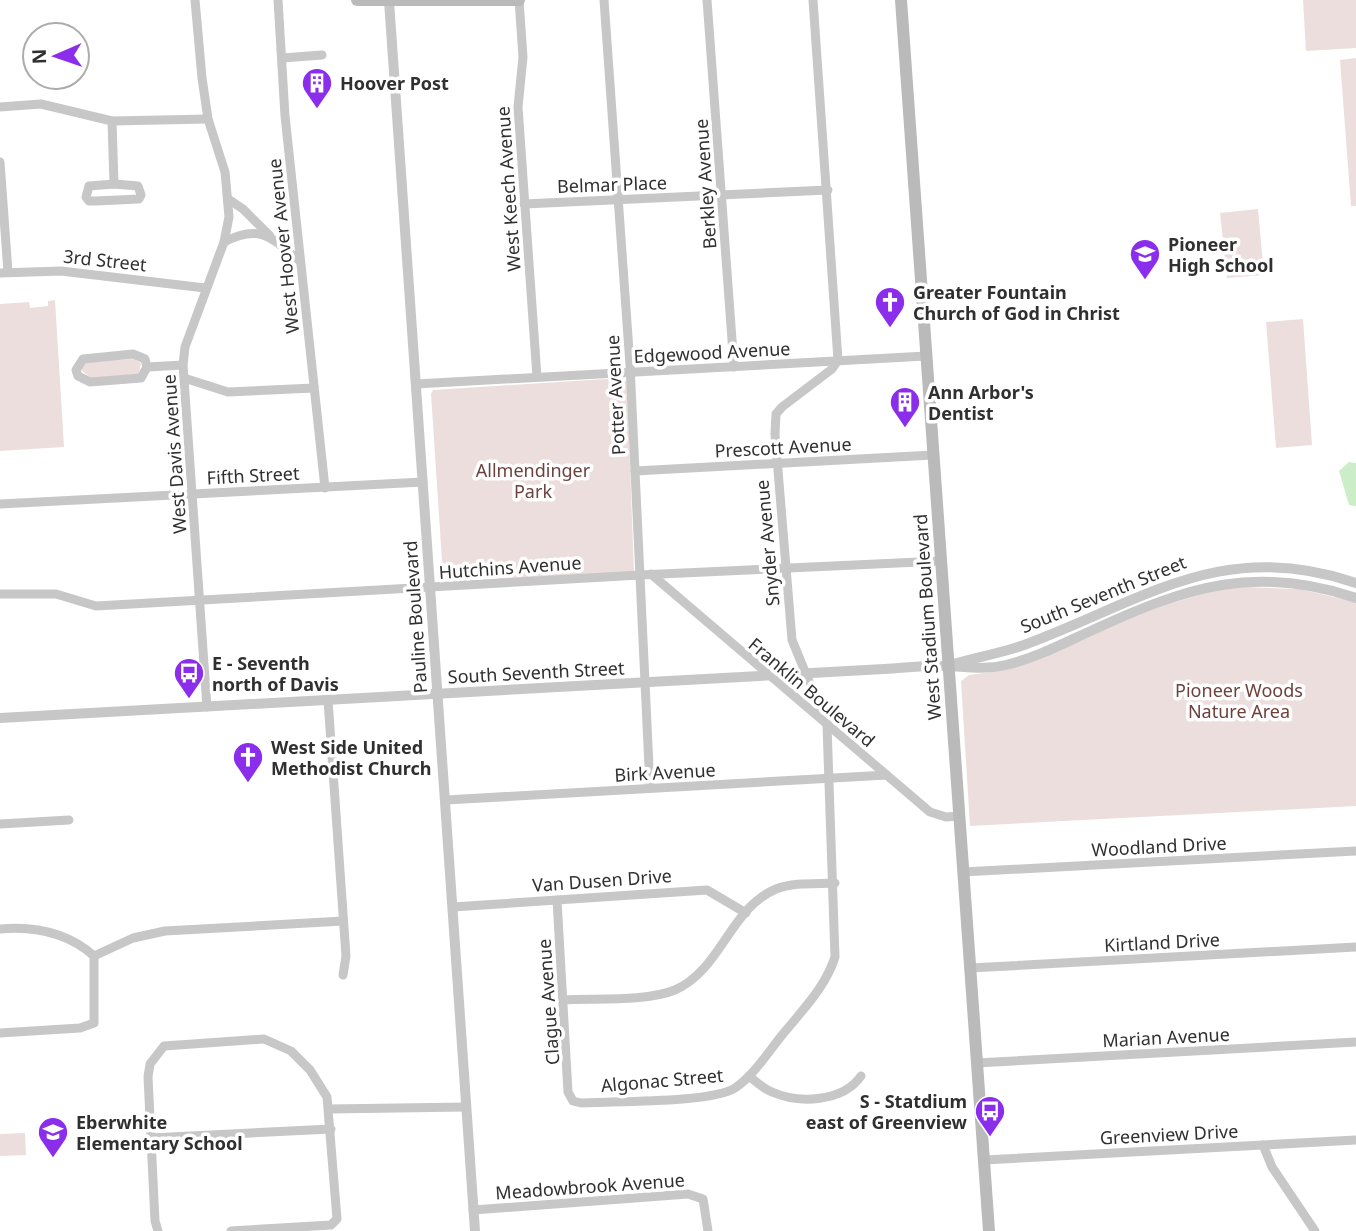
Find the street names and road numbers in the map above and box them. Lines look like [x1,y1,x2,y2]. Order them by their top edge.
street label: West Keech Avenue [490,106,526,272]
street label: Berkley Avenue [688,118,722,250]
street label: West Hoover Avenue [262,157,304,335]
street label: Belmar Place [557,170,667,198]
street label: 3rd Street [62,244,148,276]
street label: Potter Avenue [600,334,630,456]
street label: Edgewood Avenue [633,336,791,368]
street label: West Davis Avenue [156,373,192,535]
street label: Prescott Avenue [714,431,852,463]
street label: Fifth Street [206,461,300,489]
street label: Snyder Avenue [750,479,784,607]
street label: West Stadium Boulevard [908,513,946,721]
street label: Pauline Boulevard [398,540,432,694]
street label: Hutchins Avenue [438,550,582,584]
street label: South Seventh Street [1017,550,1190,638]
street label: Franklin Boulevard [744,632,880,752]
street label: South Seventh Street [447,655,625,689]
street label: Birk Avenue [614,757,716,787]
street label: Woodland Drive [1091,830,1227,862]
street label: Van Dusen Drive [531,863,673,897]
street label: Kirtland Drive [1104,927,1220,957]
street label: Clague Avenue [532,938,564,1066]
street label: Marian Avenue [1102,1022,1230,1052]
street label: Algonac Street [600,1063,725,1097]
street label: Greenview Drive [1099,1118,1239,1150]
street label: Meadowbrook Avenue [495,1167,685,1205]

